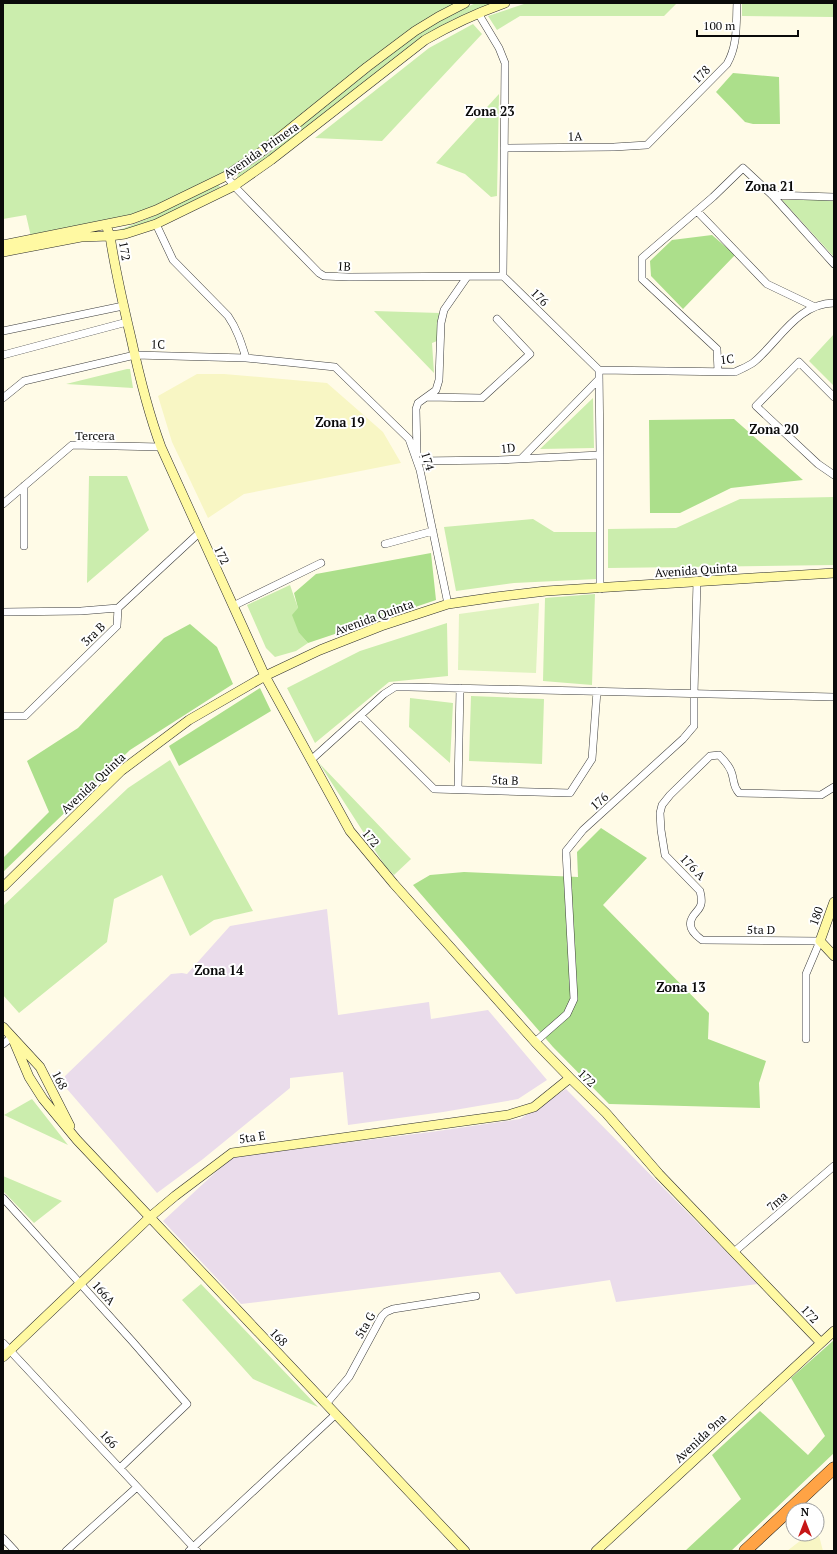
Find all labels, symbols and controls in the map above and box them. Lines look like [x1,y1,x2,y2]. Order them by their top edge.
scale bar [697,12,798,38]
text: 100 m [703,18,736,33]
street label: 178 [689,62,713,86]
district label: Zona 23 [465,102,515,120]
street label: Avenida Primera [221,119,301,181]
street label: 1A [568,128,583,144]
district label: Zona 21 [745,177,795,195]
street label: 172 [116,240,134,262]
street label: 1B [337,258,351,274]
street label: 176 [528,285,553,310]
street label: 1C [151,336,165,352]
street label: 1C [719,351,735,367]
district label: Zona 19 [315,413,365,431]
district label: Zona 20 [749,420,799,438]
street label: Tercera [75,428,115,443]
street label: 1D [500,440,516,456]
street label: 174 [418,450,438,473]
street label: 172 [211,543,233,567]
street label: Avenida Quinta [654,560,738,580]
street label: Avenida Quinta [333,596,415,638]
street label: 3ra B [78,619,108,649]
street label: Avenida Quinta [58,749,128,817]
street label: 5ta B [491,772,519,788]
street label: 176 [587,789,612,813]
street label: 172 [359,826,383,850]
street label: 176 A [677,851,709,884]
street label: 180 [806,904,826,928]
street label: 5ta D [747,922,775,937]
district label: Zona 14 [194,961,244,979]
district label: Zona 13 [656,978,706,996]
street label: 172 [575,1066,599,1090]
street label: 168 [49,1068,71,1092]
street label: 5ta E [238,1127,266,1147]
street label: 7ma [764,1188,790,1214]
street label: 166A [89,1278,119,1309]
street label: 172 [798,1302,822,1326]
street label: 5ta G [351,1308,379,1341]
street label: 168 [267,1325,291,1349]
street label: Avenida 9na [671,1410,729,1466]
street label: 166 [97,1427,121,1452]
north arrow [785,1502,825,1542]
text: N [801,1505,810,1519]

